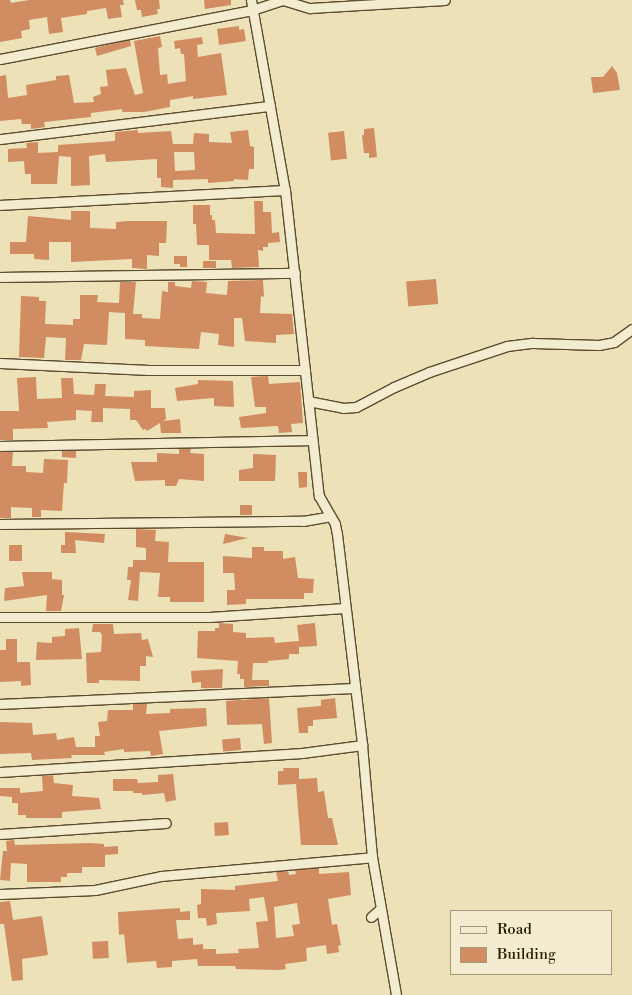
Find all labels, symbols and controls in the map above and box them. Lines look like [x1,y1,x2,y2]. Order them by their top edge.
legend [450,910,612,975]
text: Road [497,920,532,939]
text: Building [497,945,556,964]

